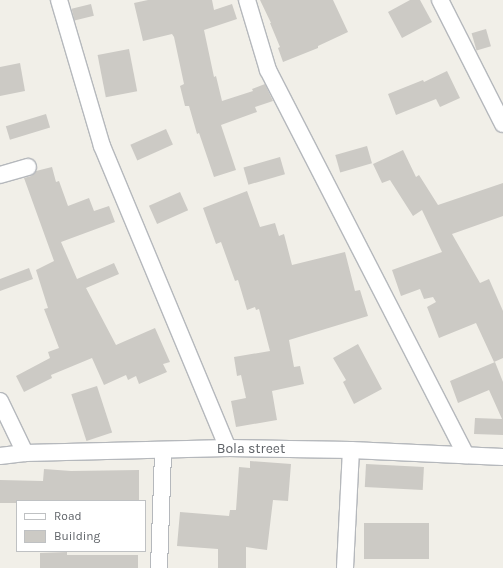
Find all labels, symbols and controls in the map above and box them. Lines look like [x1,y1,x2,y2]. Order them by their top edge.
street label: Bola street [217,441,285,457]
legend [16,500,146,552]
text: Road [54,509,82,523]
text: Building [54,529,100,543]

